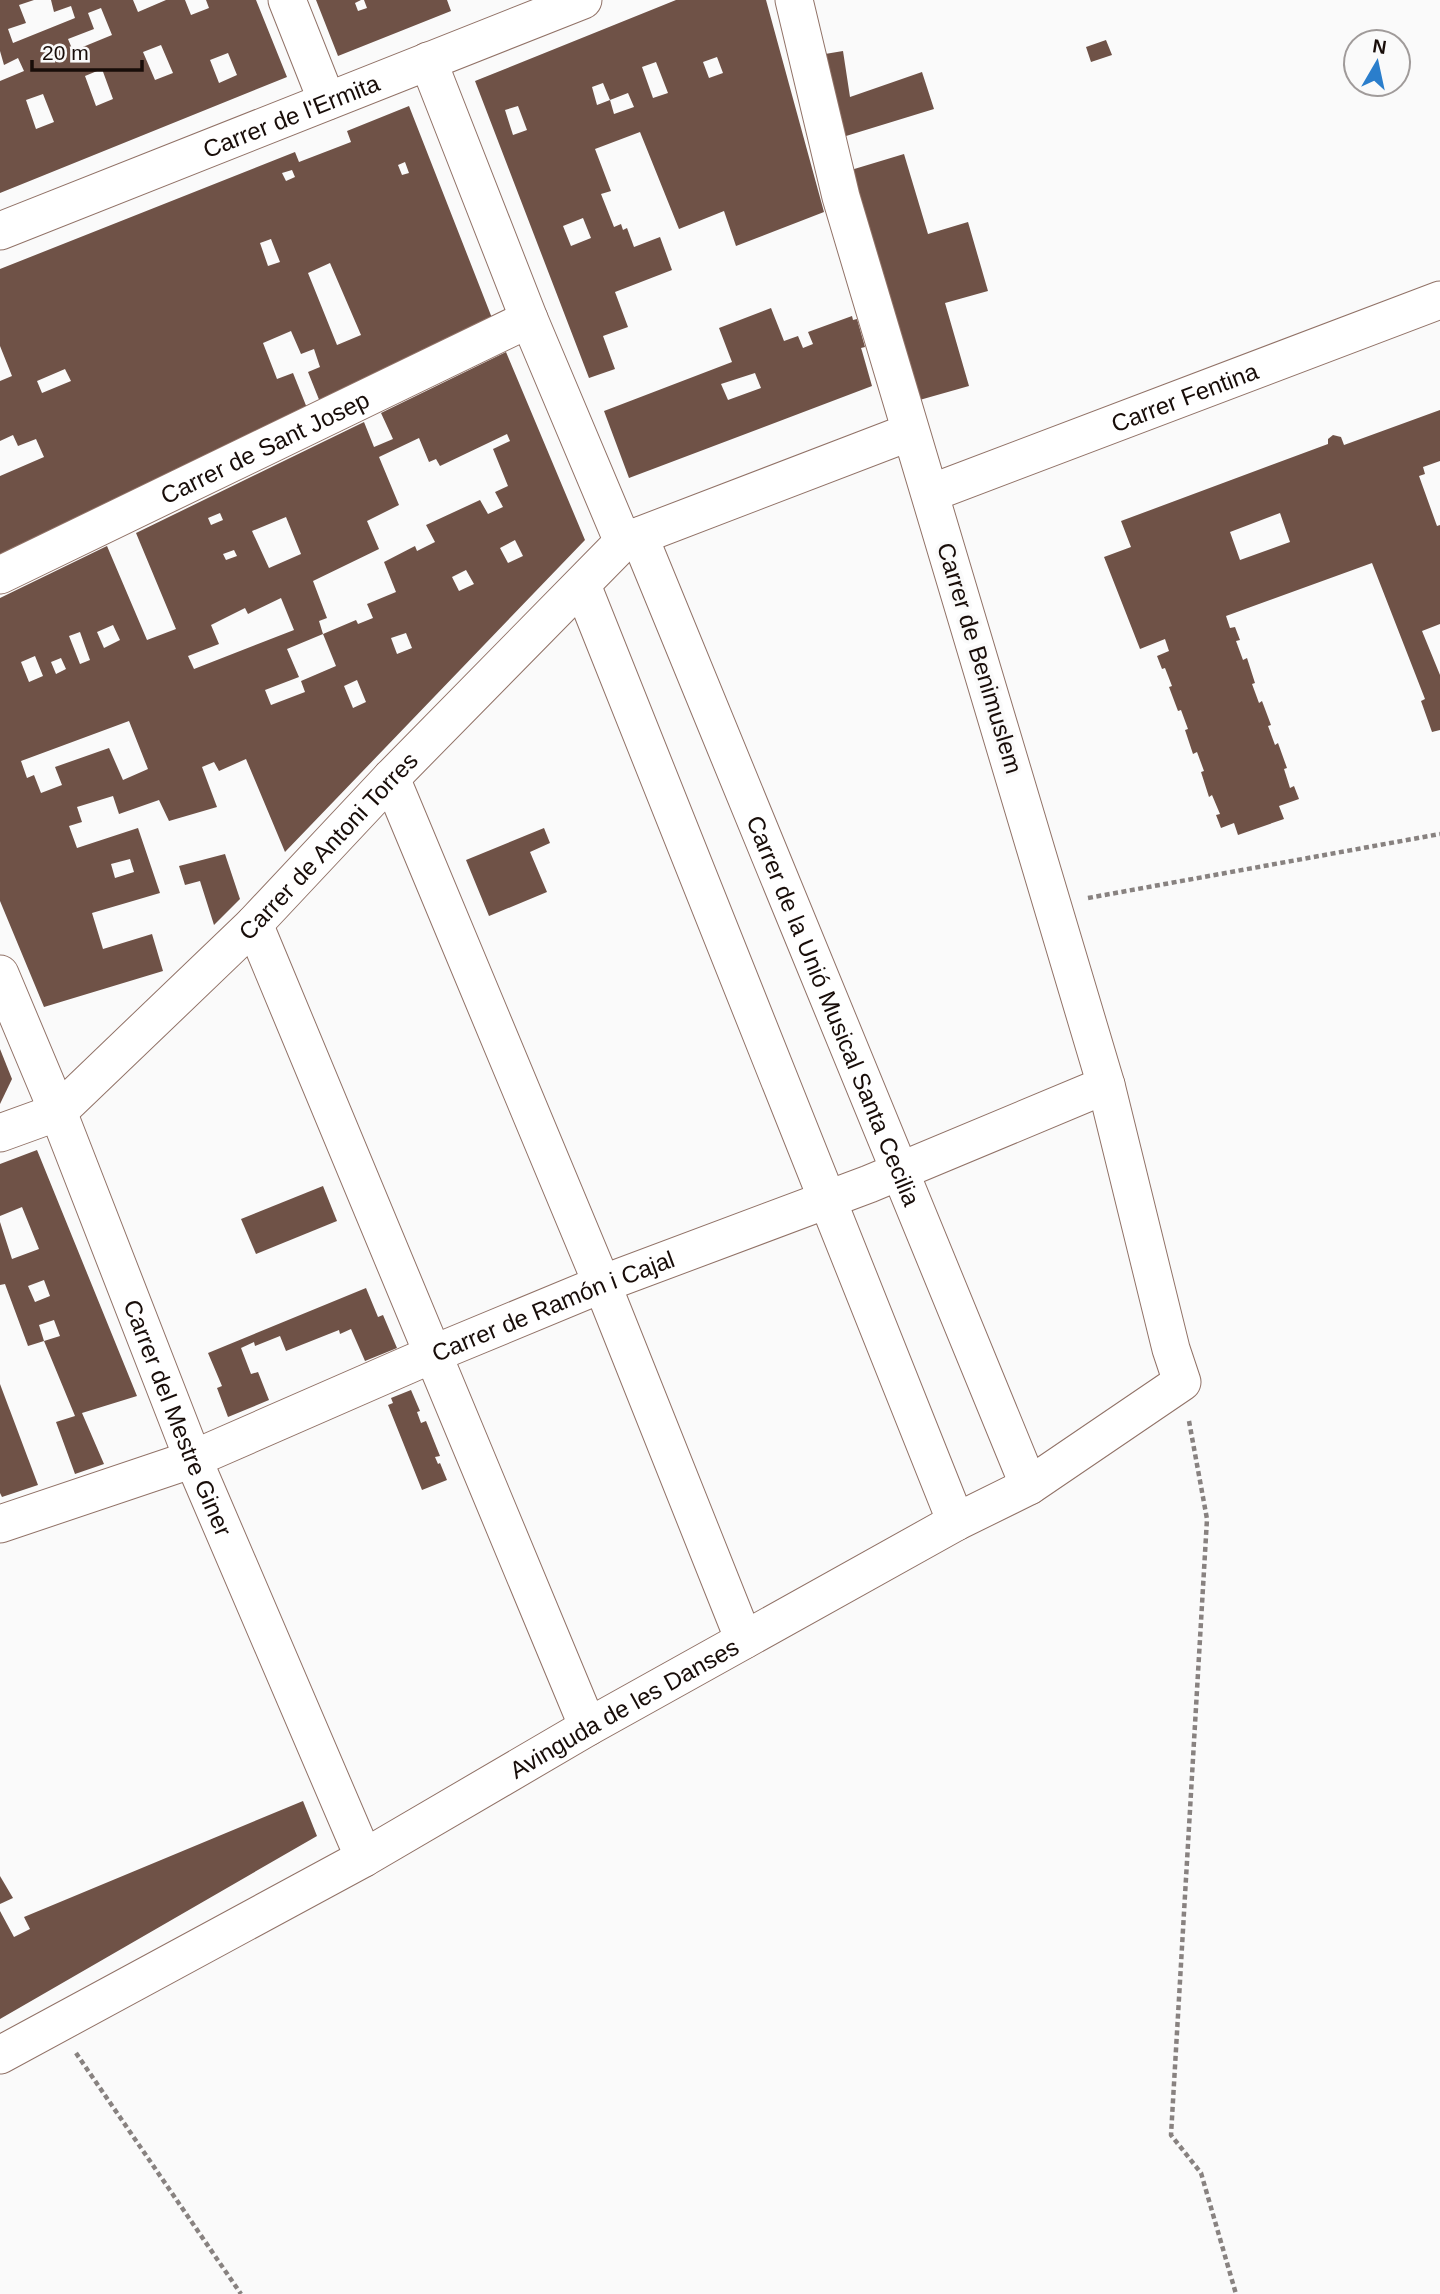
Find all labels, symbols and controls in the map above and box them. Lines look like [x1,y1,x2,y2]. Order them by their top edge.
scale bar [32,28,142,72]
north arrow [1342,28,1412,98]
text: N [1371,35,1388,58]
text: 20 m [42,41,89,64]
street label: Carrer de l'Ermita [199,68,384,163]
street label: Carrer Fentina [1107,357,1262,437]
street label: Carrer de Sant Josep [156,385,373,509]
street label: Carrer de Benimuslem [932,539,1028,777]
street label: Carrer de Antoni Torres [233,746,423,945]
street label: Carrer de la Unió Musical Santa Cecilia [742,812,926,1210]
street label: Carrer de Ramón i Cajal [428,1245,678,1367]
street label: Carrer del Mestre Giner [119,1296,238,1540]
street label: Avinguda de les Danses [505,1633,743,1783]

